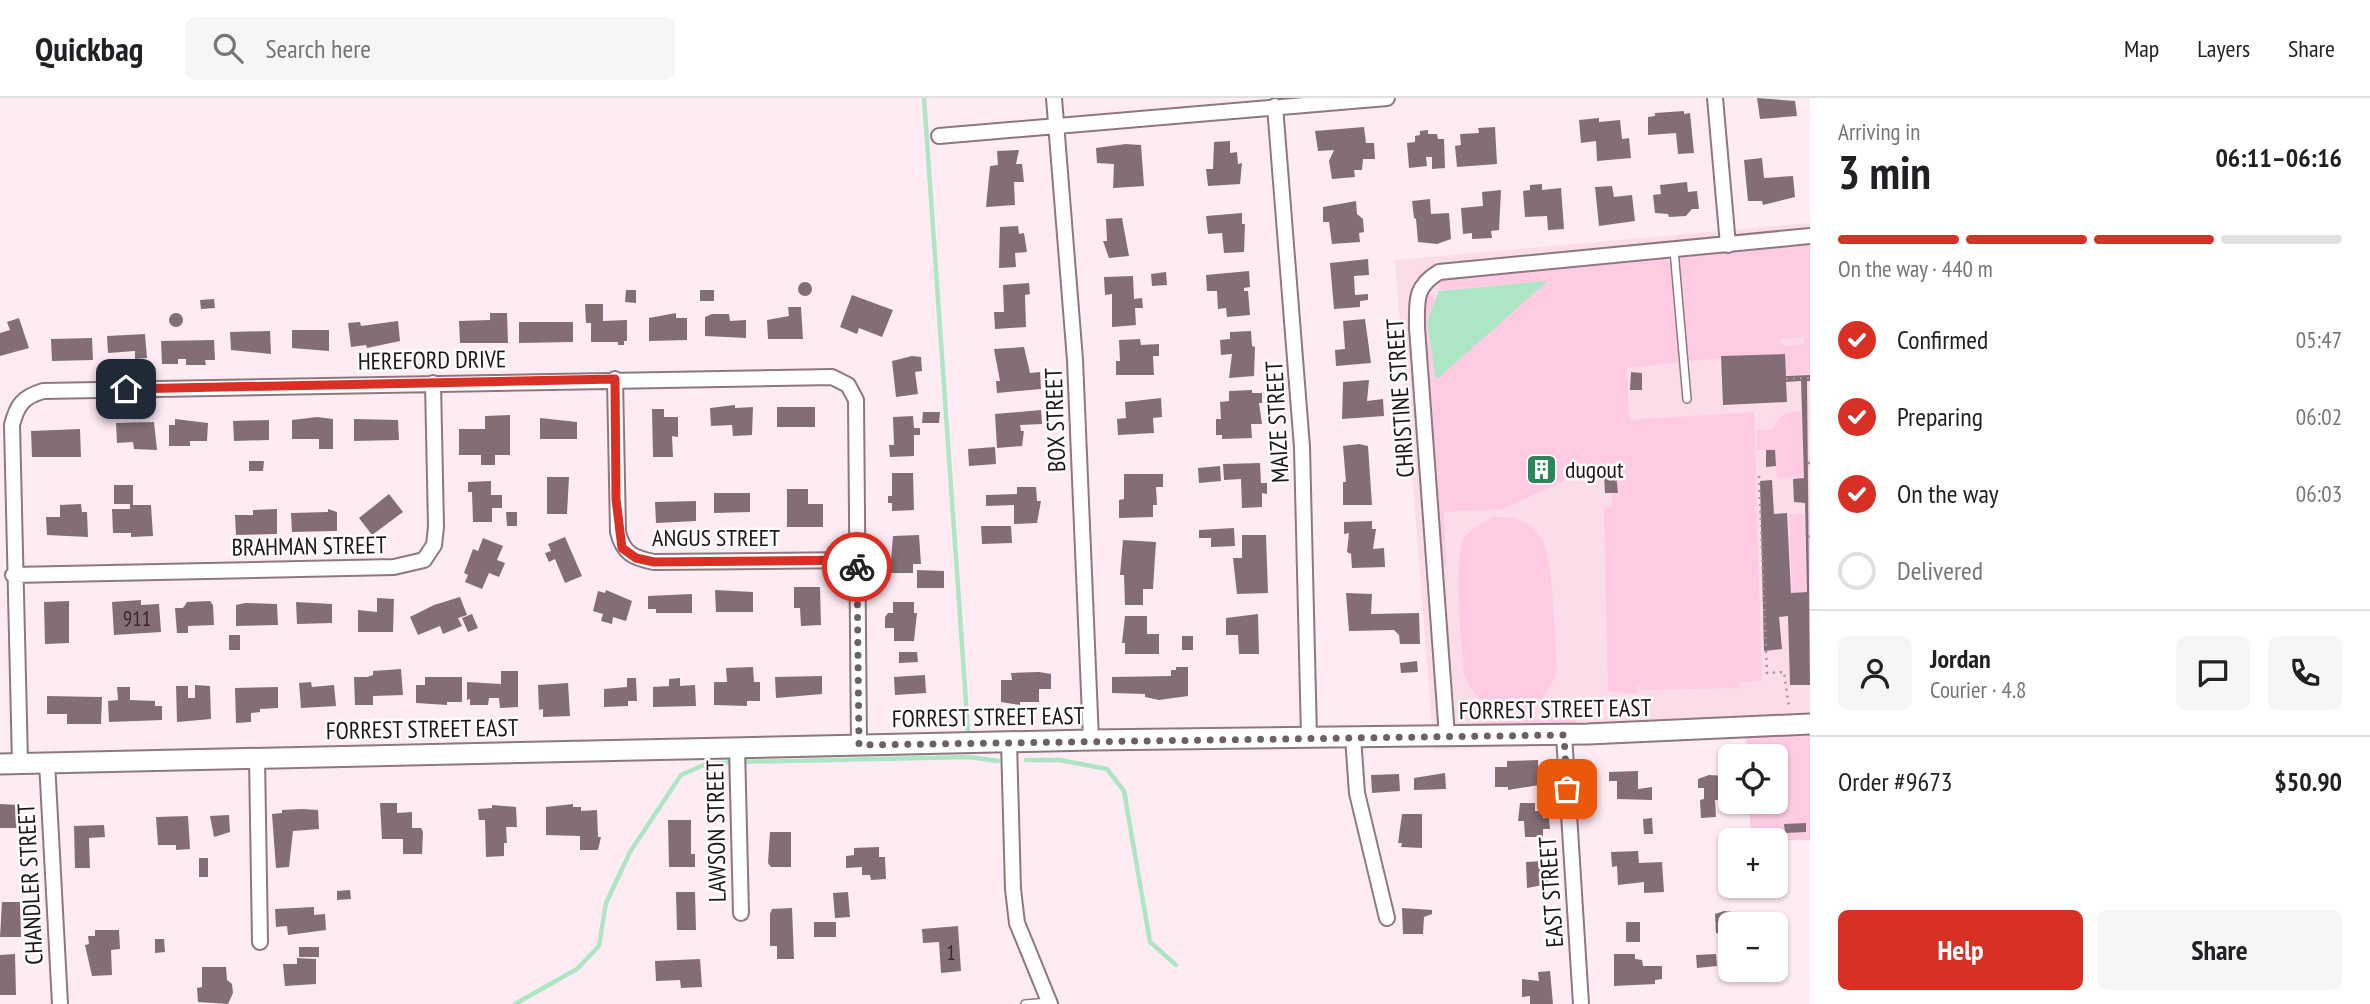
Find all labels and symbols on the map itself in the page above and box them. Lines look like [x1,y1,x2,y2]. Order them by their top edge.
street label: CHRISTINE STREET [1379,317,1421,479]
street label: HEREFORD DRIVE [358,343,506,377]
pin [96,359,156,419]
street label: MAIZE STREET [1258,360,1296,484]
street label: BOX STREET [1038,367,1072,473]
building icon: dugout [1525,452,1559,486]
place label: dugout [1565,454,1624,485]
street label: ANGUS STREET [652,522,780,553]
street label: BRAHMAN STREET [231,529,387,563]
courier [822,532,892,602]
house number: 911 [123,605,151,632]
street label: FORREST STREET EAST [1458,692,1652,726]
street label: FORREST STREET EAST [891,700,1085,734]
street label: FORREST STREET EAST [325,712,519,746]
street label: LAWSON STREET [699,759,733,902]
pin [1537,759,1597,819]
street label: CHANDLER STREET [10,802,50,965]
street label: EAST STREET [1532,835,1570,948]
house number: 1 [946,939,956,966]

